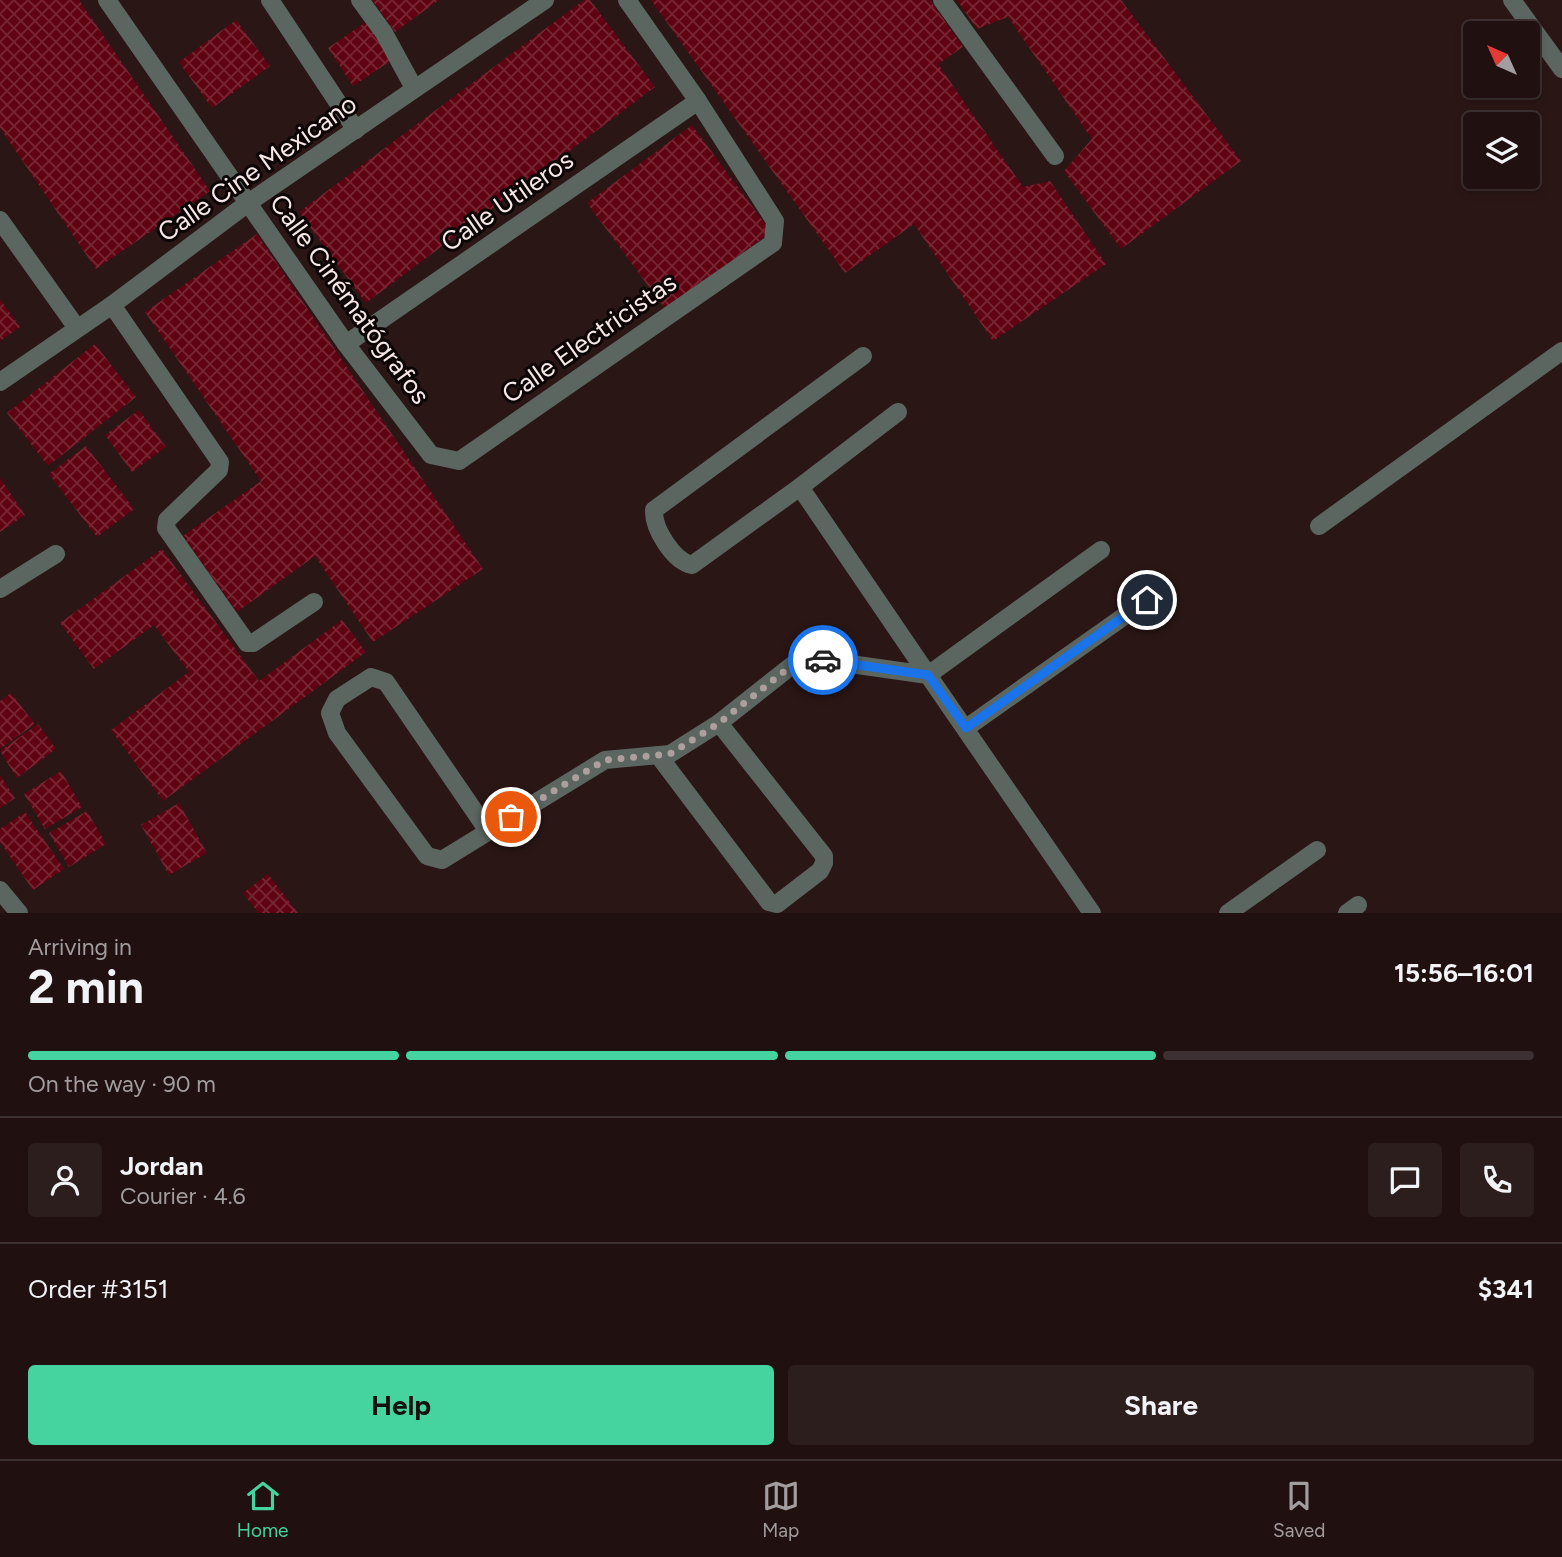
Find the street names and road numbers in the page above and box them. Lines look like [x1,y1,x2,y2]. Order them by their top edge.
street label: Calle Cine Mexicano [151,87,363,249]
street label: Calle Utileros [435,144,579,258]
street label: Calle Cinématógrafos [263,188,437,410]
street label: Calle Electricistas [496,266,682,410]

